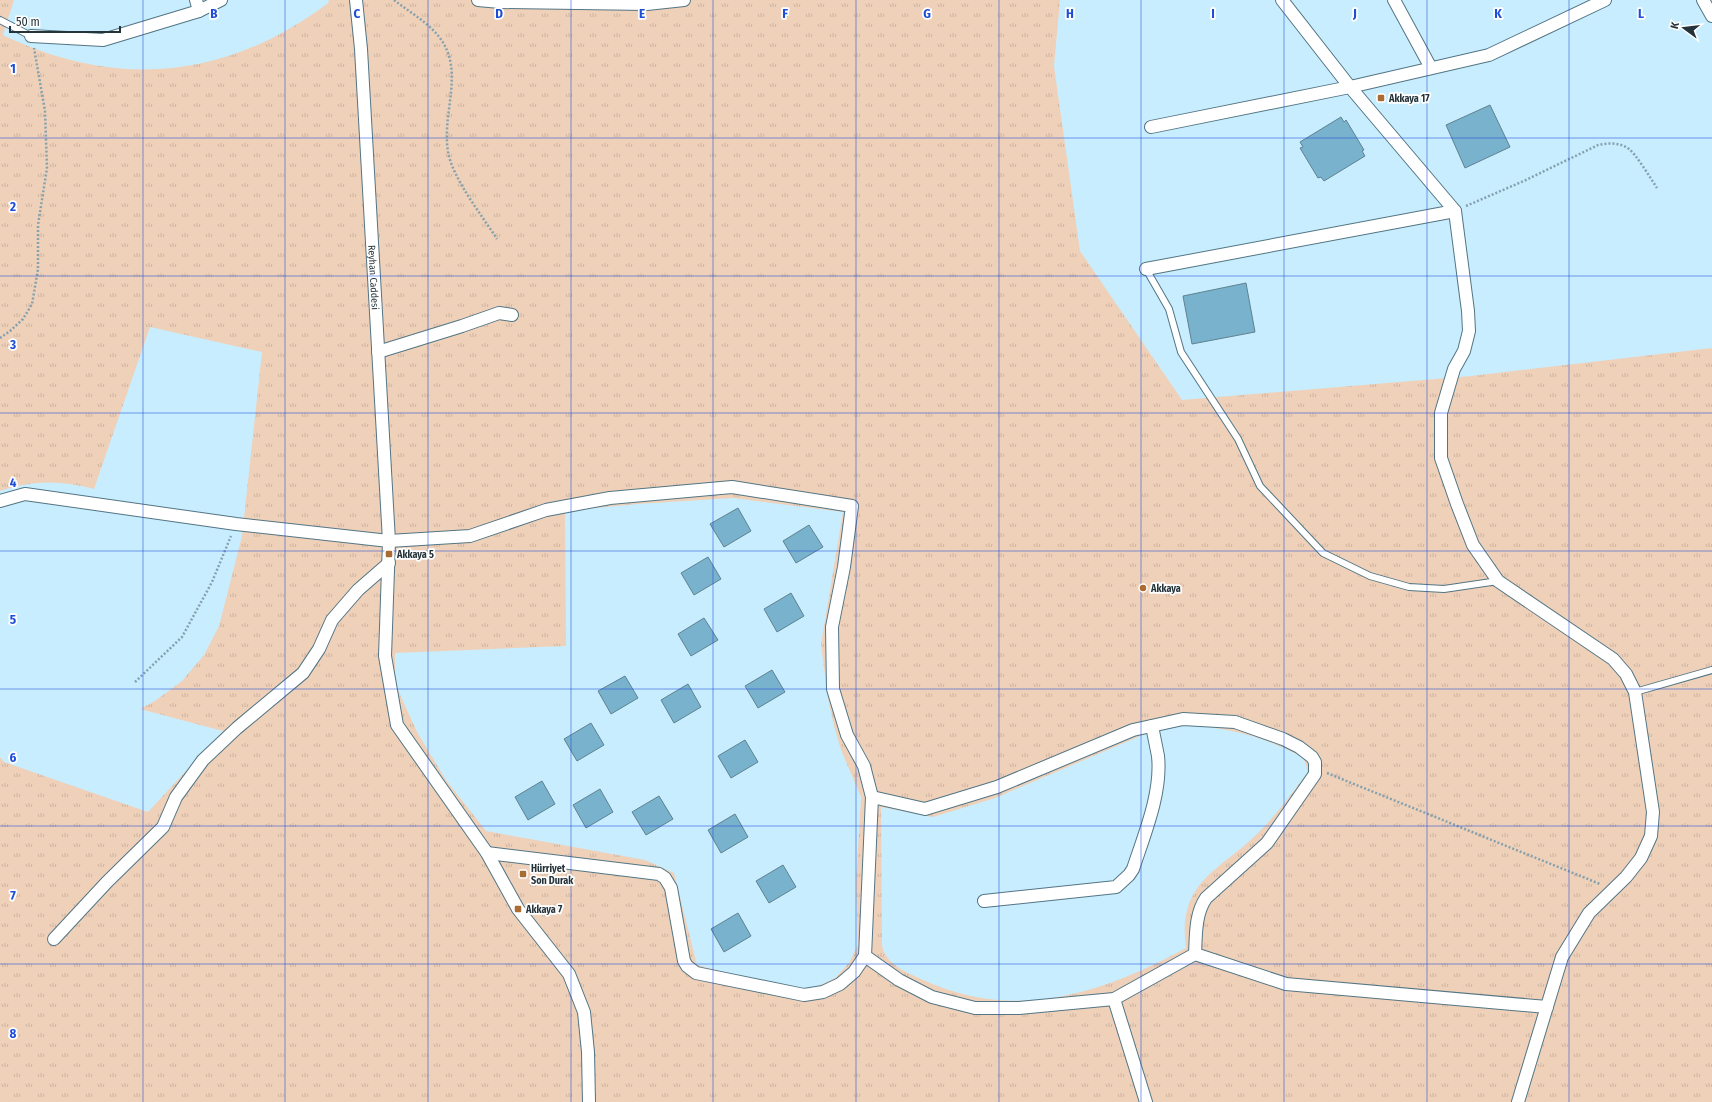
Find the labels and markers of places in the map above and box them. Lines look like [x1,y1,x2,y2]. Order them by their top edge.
marker: Akkaya 17 [1376,93,1386,103]
place label: Akkaya 17 [1388,93,1430,105]
marker: Akkaya 5 [384,549,394,559]
place label: Akkaya 5 [396,549,434,561]
marker: Akkaya [1138,583,1148,593]
place label: Akkaya [1150,583,1181,595]
place label: Hürriyet Son Durak [531,863,574,887]
marker: Hürriyet Son Durak [518,869,528,879]
marker: Akkaya 7 [513,904,523,914]
place label: Akkaya 7 [525,904,563,916]

